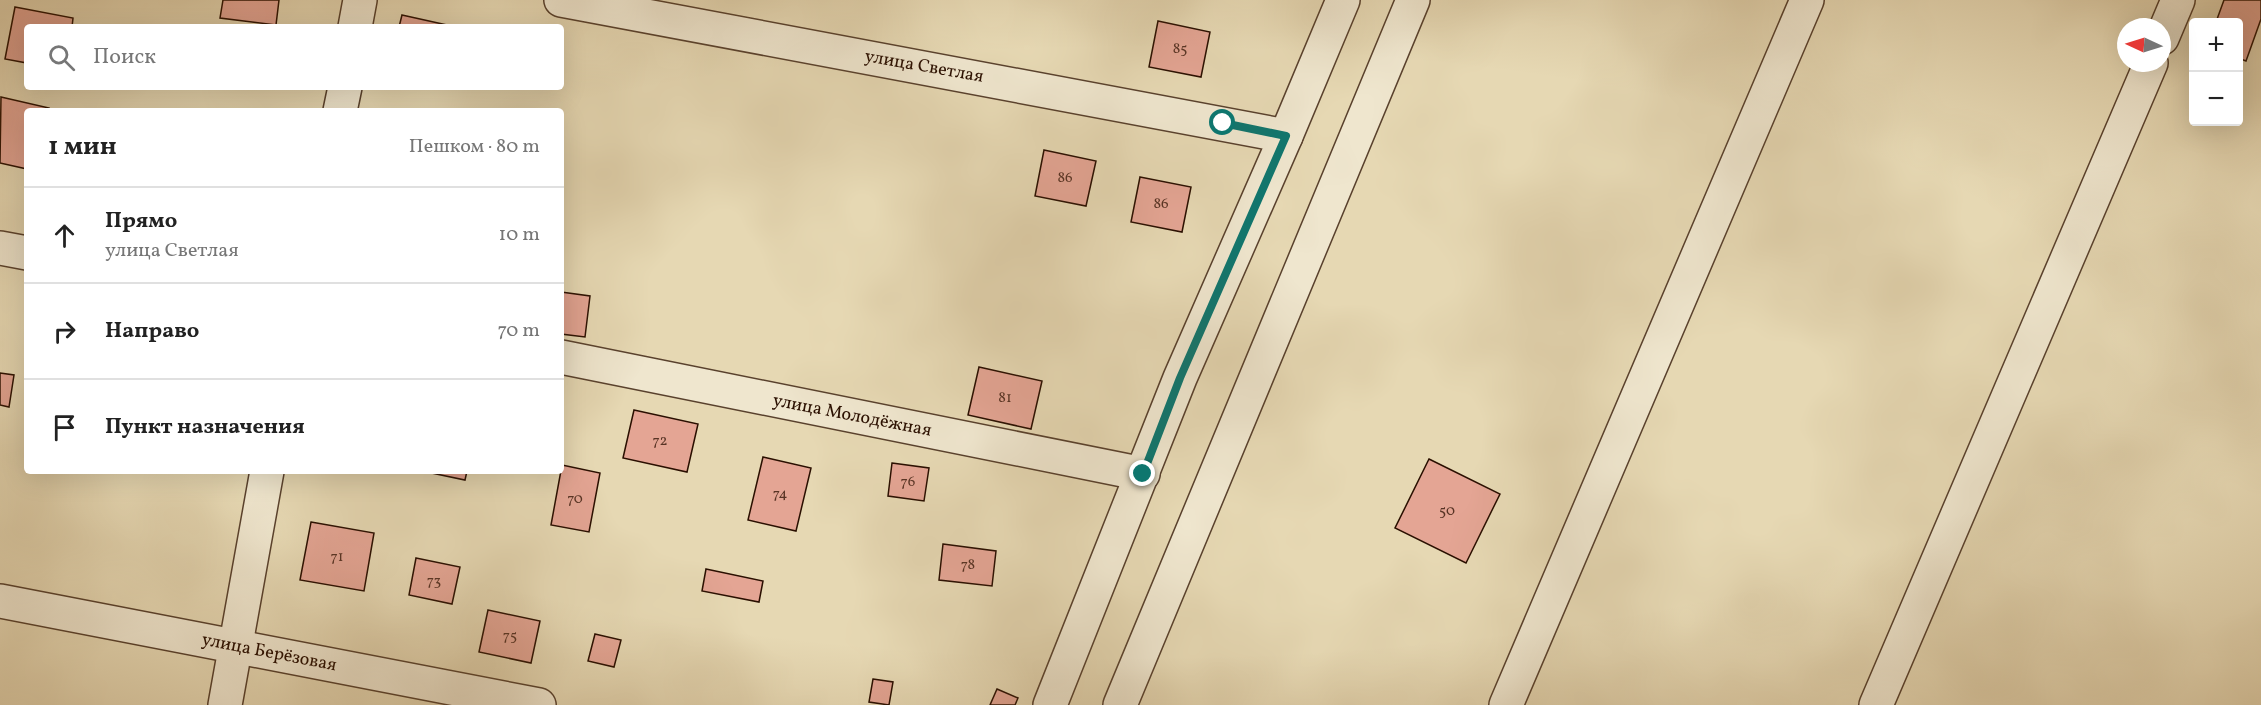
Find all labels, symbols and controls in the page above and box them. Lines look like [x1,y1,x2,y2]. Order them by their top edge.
north arrow [2117,18,2171,72]
map controls [2189,18,2243,126]
button: + [2189,18,2243,72]
search box [24,24,564,90]
house number: 85 [1173,39,1187,60]
icon: search [45,41,78,74]
text: Поиск [93,42,156,73]
street label: улица Светлая [863,44,985,90]
button: − [2189,72,2243,126]
route start [1209,109,1235,135]
text: 1 мин [48,129,117,165]
text: Пешком · 80 m [409,133,540,161]
house number: 86 [1057,168,1073,189]
house number: 86 [1153,194,1169,215]
text: Прямо [105,206,177,237]
icon: ahead [48,219,81,252]
text: 10 m [499,221,540,249]
text: улица Светлая [105,237,239,265]
icon: right [48,315,81,348]
text: Направо [105,316,199,347]
text: 70 m [497,317,540,345]
street label: улица Молодёжная [770,388,934,444]
house number: 81 [998,388,1012,409]
icon: arrive [48,411,81,444]
text: Пункт назначения [105,412,305,443]
house number: 72 [652,431,668,452]
route end [1129,460,1155,486]
house number: 76 [901,472,915,493]
house number: 74 [773,484,787,505]
house number: 70 [567,489,583,510]
house number: 50 [1439,501,1455,522]
house number: 71 [330,547,344,568]
house number: 78 [961,555,975,576]
house number: 73 [427,571,441,592]
house number: 75 [503,626,517,647]
street label: улица Берёзовая [199,628,339,678]

